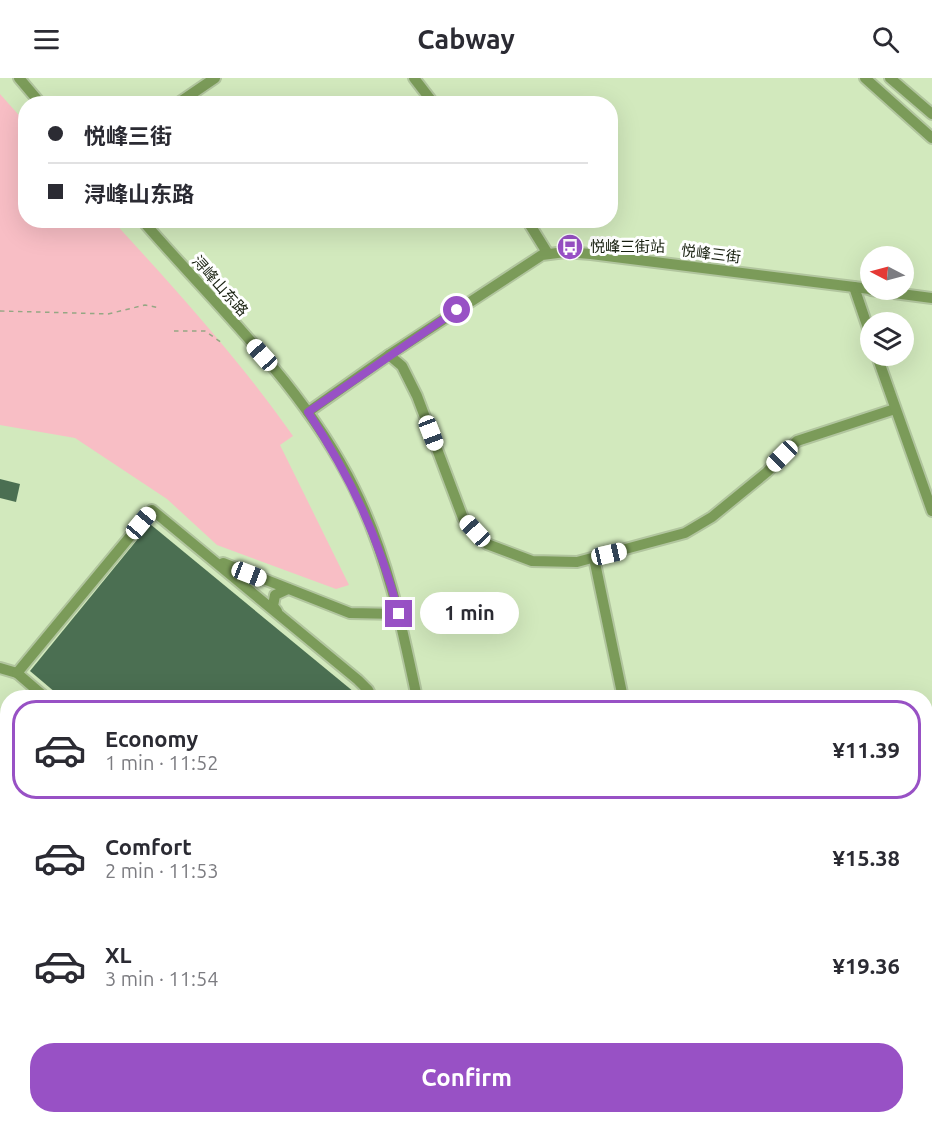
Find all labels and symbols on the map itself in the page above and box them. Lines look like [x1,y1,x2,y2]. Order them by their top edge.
bus stop icon: 悦峰三街站 [555,232,585,262]
place label: 悦峰三街站 [590,238,665,255]
street label: 悦峰三街 [680,241,742,266]
north arrow [860,246,914,300]
street label: 浔峰山东路 [189,252,252,319]
route start [443,296,470,323]
car [243,336,281,374]
car [416,413,446,453]
car [763,437,801,475]
car [123,503,159,543]
car [456,512,494,550]
car [589,541,629,567]
car [229,559,269,589]
callout: 1 min [420,593,519,635]
route end [385,600,412,627]

